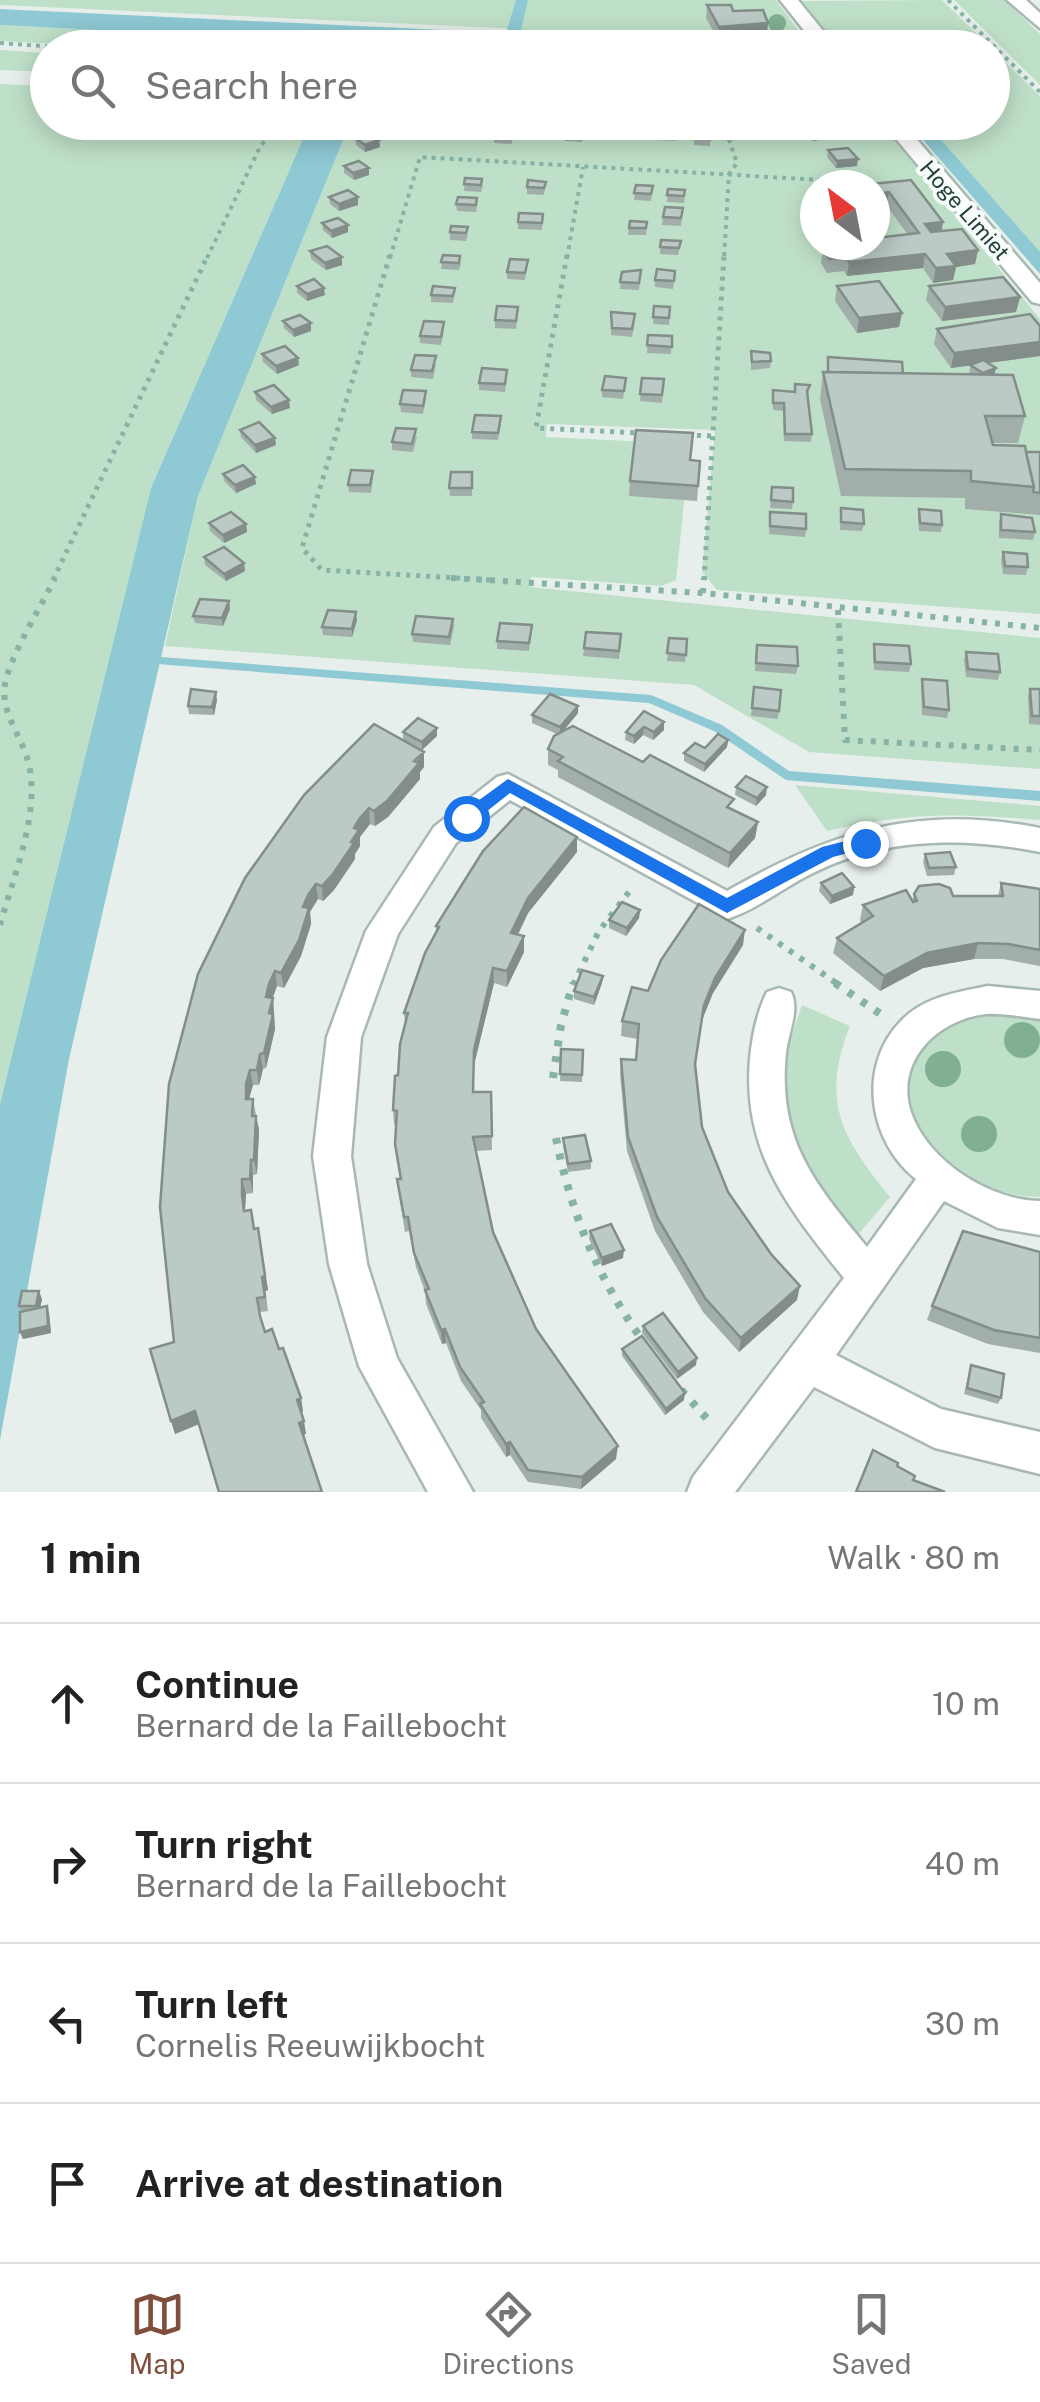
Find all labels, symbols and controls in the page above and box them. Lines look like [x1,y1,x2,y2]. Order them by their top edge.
search box [30,30,1010,140]
icon: search [65,58,120,113]
text: Search here [145,63,358,108]
street label: Hoge Limiet [915,155,1015,265]
north arrow [800,170,890,260]
route start [444,796,490,842]
route end [843,821,889,867]
text: 1 min [40,1533,141,1582]
text: Walk · 80 m [827,1539,1000,1576]
text: Continue [135,1662,299,1707]
icon: ahead [40,1676,95,1731]
text: 10 m [932,1685,1000,1722]
text: Bernard de la Faillebocht [135,1707,507,1744]
text: Turn right [135,1822,313,1867]
icon: right [40,1836,95,1891]
text: 40 m [925,1845,1000,1882]
text: Bernard de la Faillebocht [135,1867,507,1904]
text: Turn left [135,1982,289,2027]
icon: left [40,1996,95,2051]
text: 30 m [925,2005,1000,2042]
text: Cornelis Reeuwijkbocht [135,2027,485,2064]
icon: arrive [40,2156,95,2211]
text: Arrive at destination [135,2161,503,2206]
tab: Map [129,2287,185,2380]
tab: Directions [443,2287,574,2380]
tab: Saved [831,2287,911,2380]

